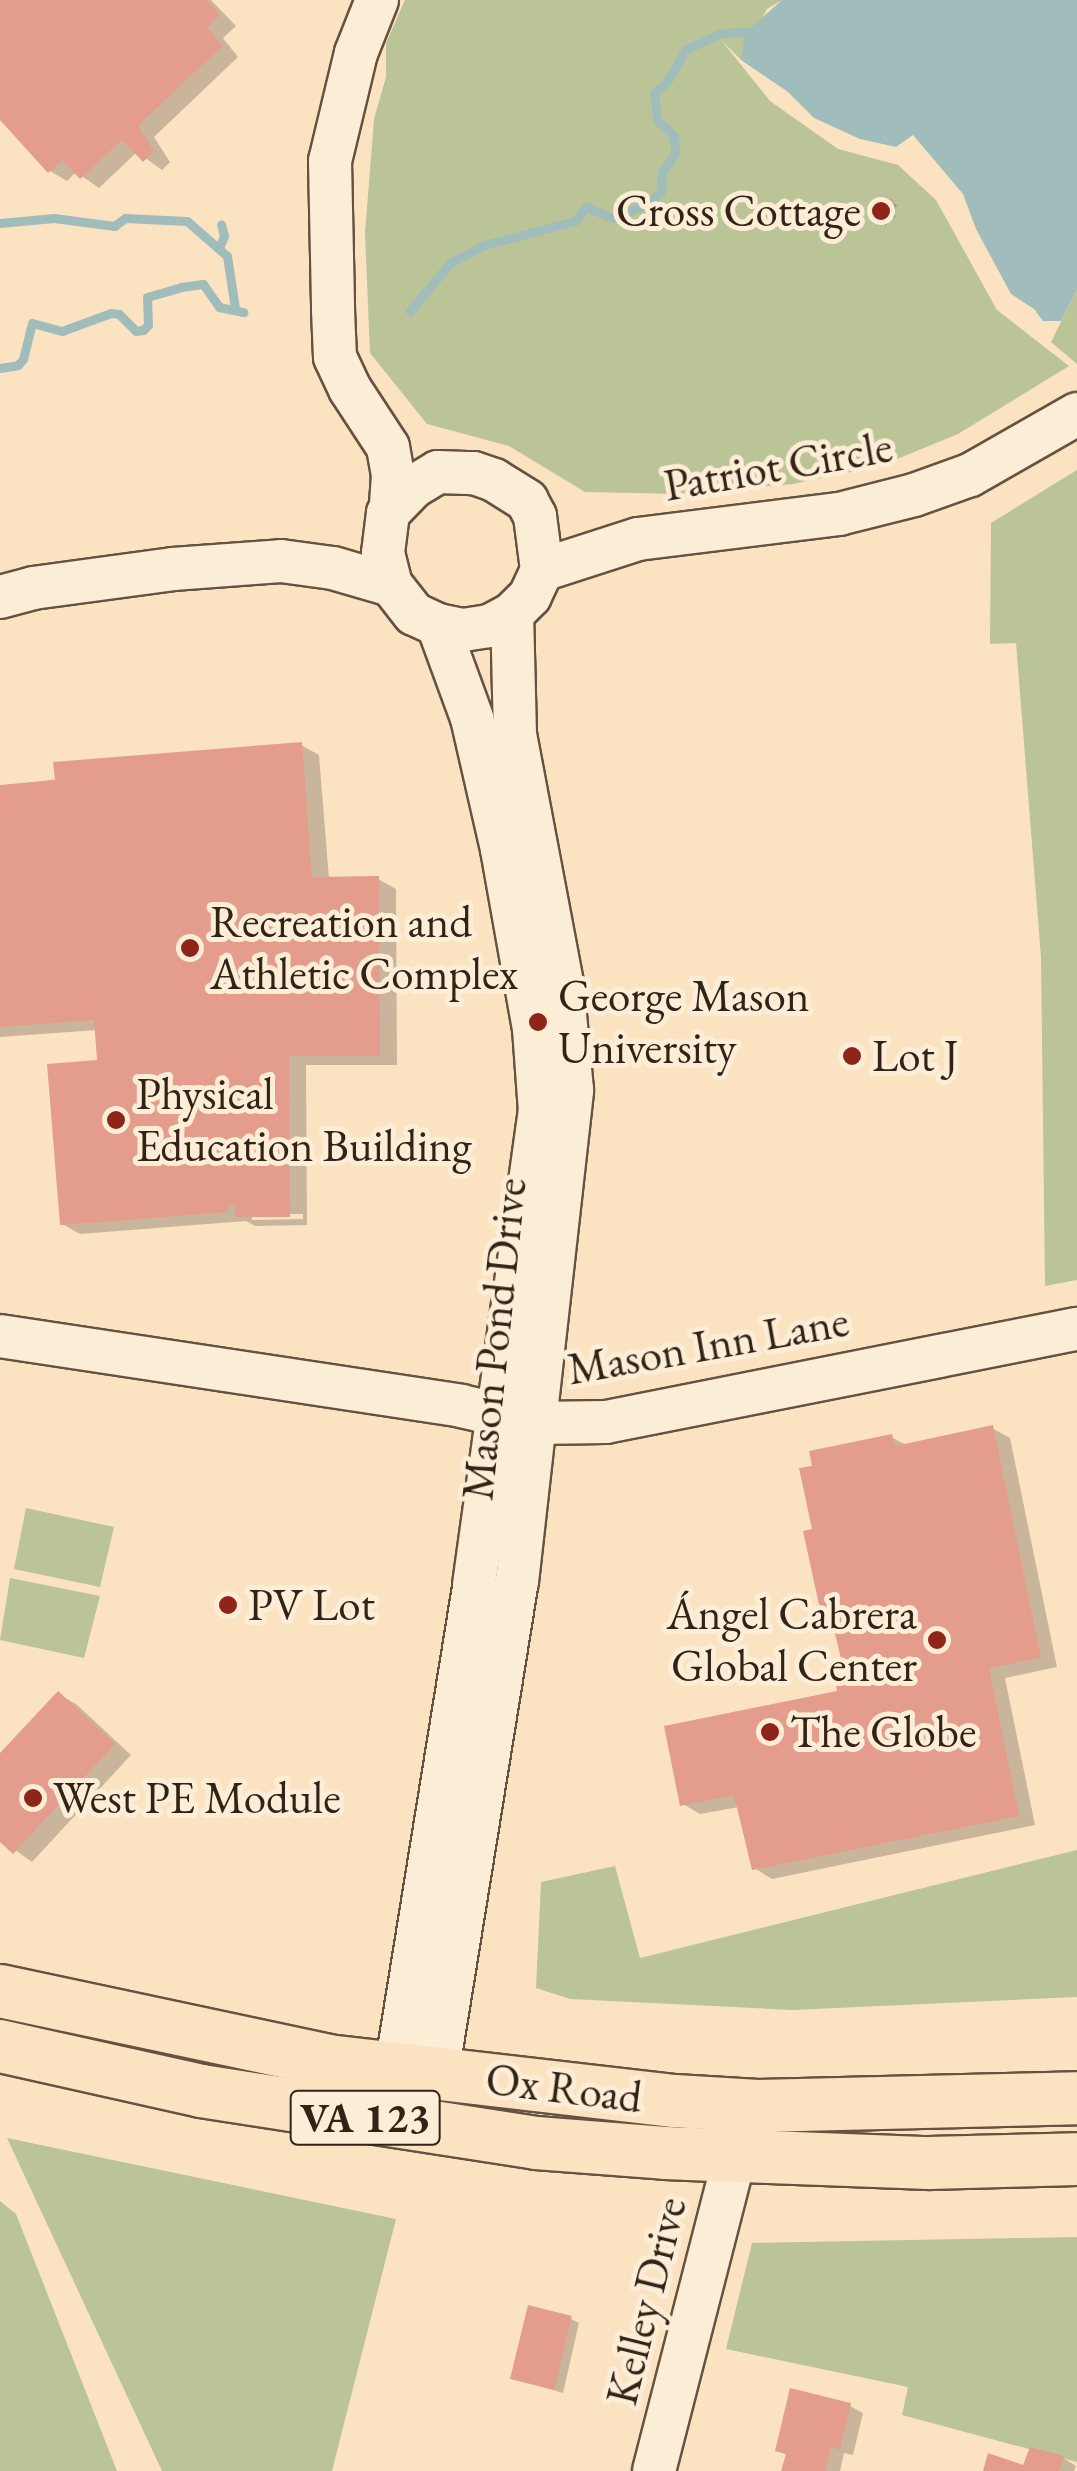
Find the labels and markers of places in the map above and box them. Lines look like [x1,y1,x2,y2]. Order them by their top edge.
place label: Cross Cottage [616,184,861,238]
marker: Cross Cottage [870,200,892,222]
place label: Recreation and Athletic Complex [210,895,518,1001]
marker: Recreation and Athletic Complex [179,937,201,959]
place label: George Mason University [558,969,810,1075]
marker: George Mason University [527,1011,549,1033]
place label: Lot J [872,1029,959,1083]
marker: Lot J [841,1045,863,1067]
place label: Physical Education Building [136,1067,472,1173]
marker: Physical Education Building [105,1109,127,1131]
place label: PV Lot [248,1578,375,1632]
place label: Ángel Cabrera Global Center [667,1587,917,1693]
marker: PV Lot [217,1594,239,1616]
marker: Ángel Cabrera Global Center [926,1629,948,1651]
place label: The Globe [790,1705,976,1759]
marker: The Globe [759,1721,781,1743]
place label: West PE Module [53,1771,341,1825]
marker: West PE Module [22,1787,44,1809]

